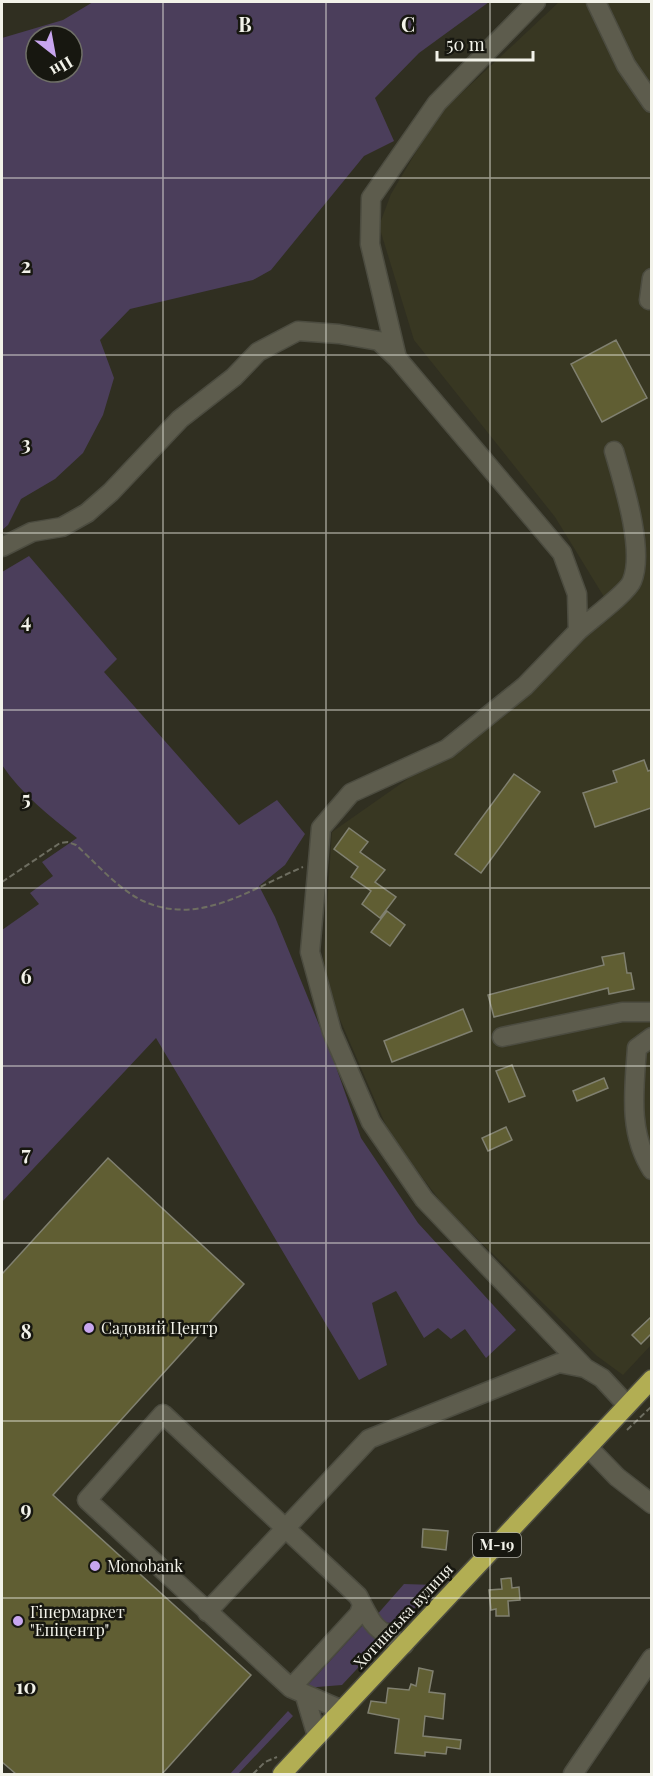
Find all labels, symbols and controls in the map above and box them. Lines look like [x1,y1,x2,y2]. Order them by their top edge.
text: B [238,10,252,37]
text: C [401,10,415,37]
north arrow [24,24,84,84]
scale bar [437,24,533,62]
text: 50 m [446,32,485,56]
text: Пн [47,52,77,82]
text: 2 [21,251,31,278]
text: 3 [21,429,31,456]
text: 4 [21,606,31,633]
text: 5 [21,784,31,811]
text: 6 [20,962,32,989]
text: 7 [21,1139,31,1166]
text: 8 [20,1317,32,1344]
place label: Садовий Центр [101,1317,218,1338]
marker: Садовий Центр [82,1321,96,1335]
text: 9 [20,1494,32,1521]
road number: М-19 [473,1533,521,1557]
place label: Monobank [107,1555,183,1576]
street label: Хотинська вулиця [348,1558,457,1673]
marker: Monobank [88,1559,102,1573]
place label: Гіпермаркет "Епіцентр" [30,1601,125,1640]
marker: Гіпермаркет "Епіцентр" [11,1614,25,1628]
text: 10 [16,1672,36,1699]

